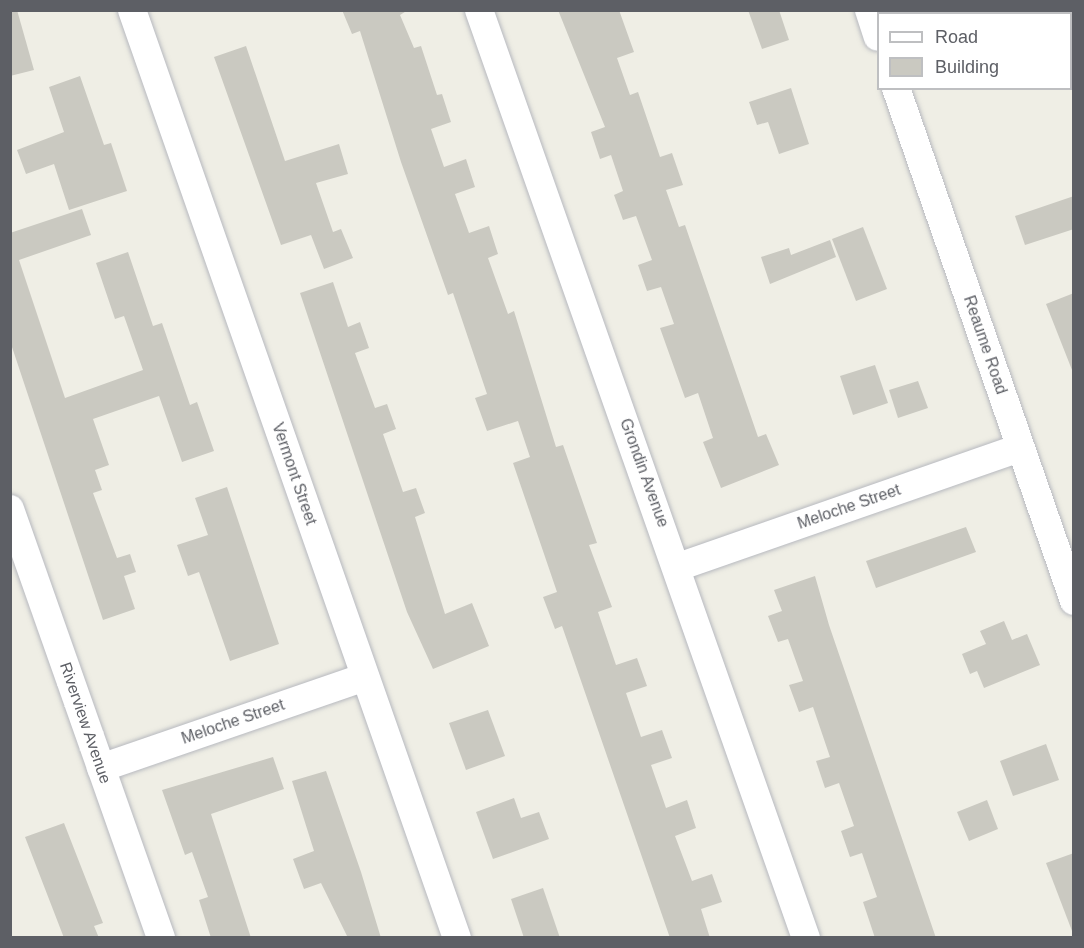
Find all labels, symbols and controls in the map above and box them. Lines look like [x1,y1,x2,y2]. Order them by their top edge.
legend [877,12,1072,90]
text: Road [935,27,978,47]
text: Building [935,57,999,77]
street label: Reaume Road [959,293,1011,397]
street label: Grondin Avenue [615,416,673,530]
street label: Vermont Street [268,420,320,528]
street label: Meloche Street [795,480,903,534]
street label: Riverview Avenue [55,659,115,787]
street label: Meloche Street [179,695,287,749]

